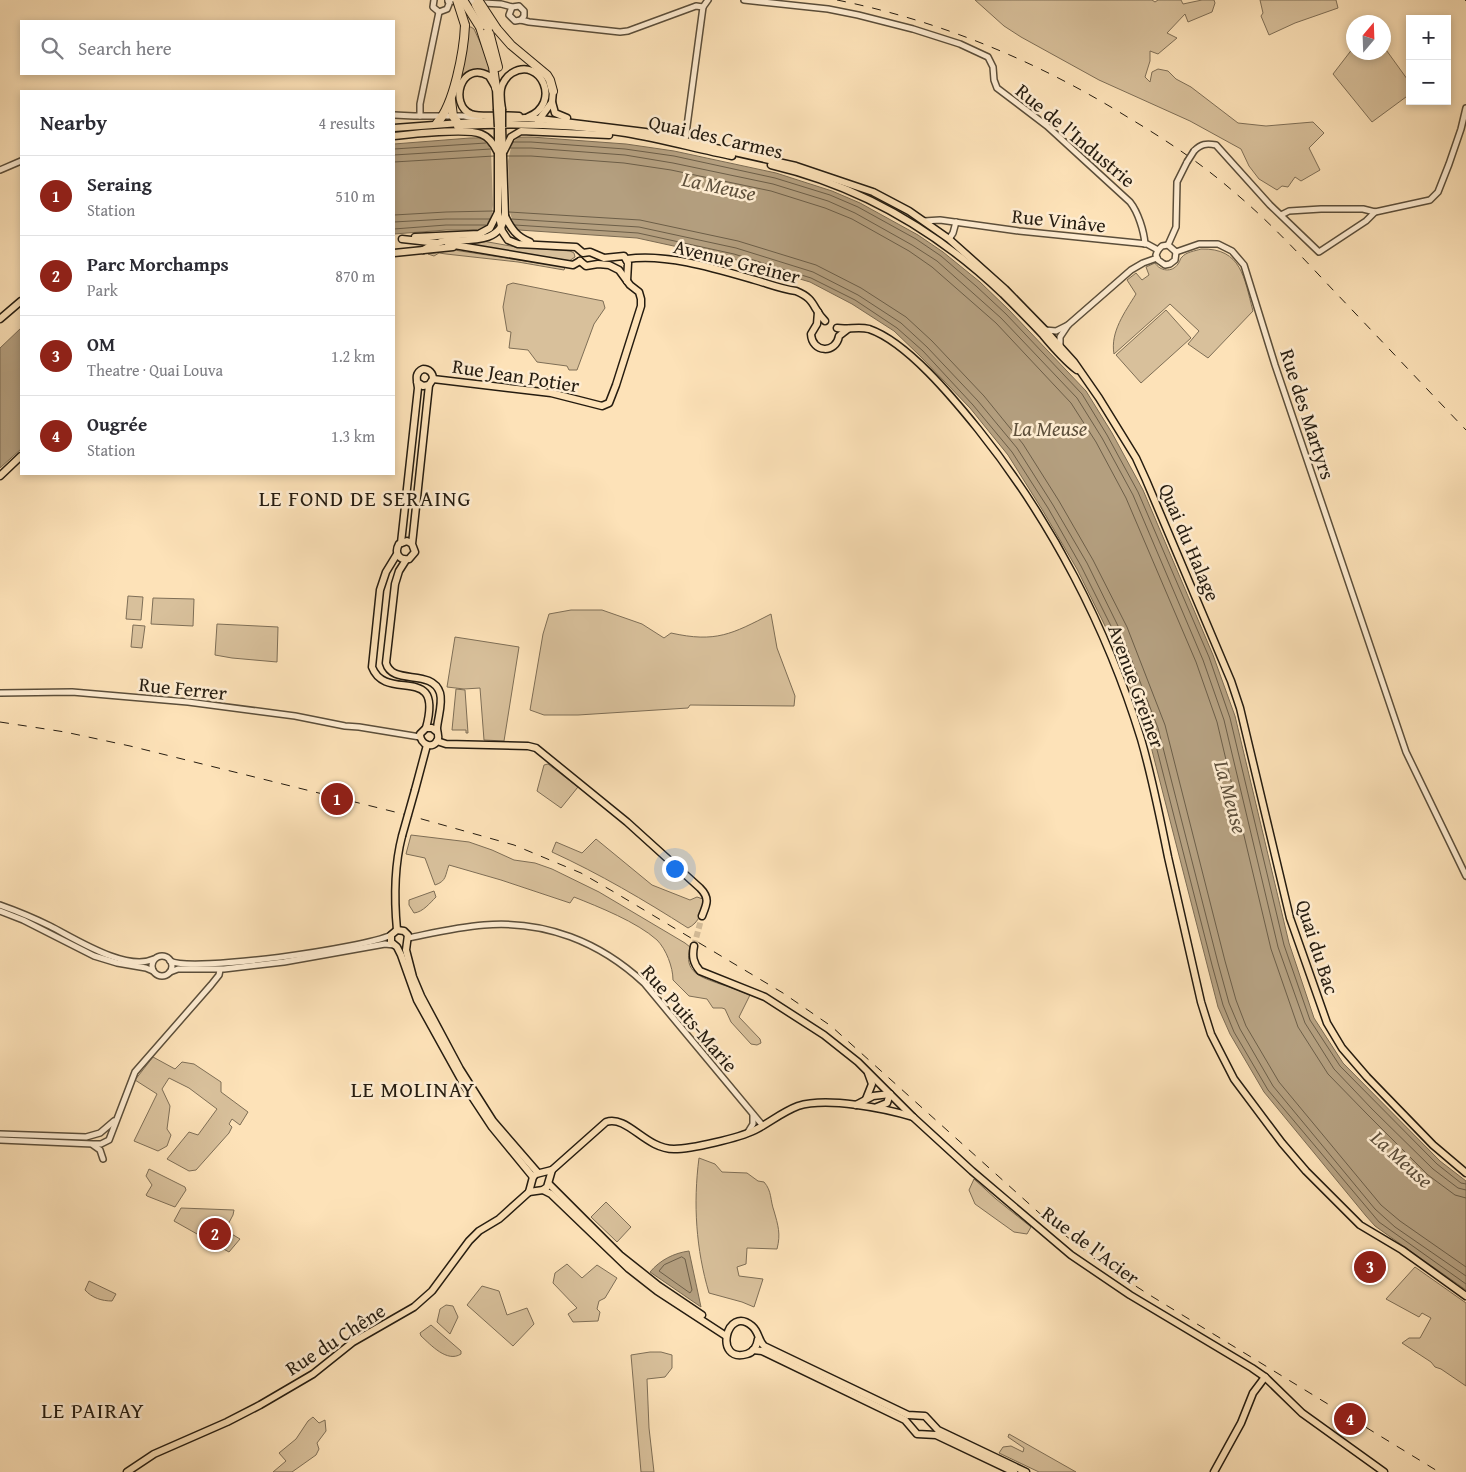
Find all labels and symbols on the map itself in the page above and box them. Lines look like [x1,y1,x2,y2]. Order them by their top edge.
north arrow [1346,15,1391,60]
street label: Rue de l'Industrie [1010,76,1142,194]
street label: Quai des Carmes [646,106,786,166]
water label: La Meuse [678,163,759,209]
street label: Rue Vinâve [1011,201,1107,239]
street label: Avenue Greiner [671,231,803,291]
street label: Rue des Martyrs [1273,345,1343,483]
street label: Rue Jean Potier [450,351,582,399]
water label: La Meuse [1012,413,1087,444]
street label: Quai du Halage [1152,479,1228,605]
district label: LE FOND DE SERAING [259,482,471,514]
street label: Avenue Greiner [1101,620,1173,752]
street label: Rue Ferrer [138,669,228,707]
water label: La Meuse [1206,756,1256,837]
pin: 1 [321,780,353,818]
your location [662,856,688,882]
street label: Quai du Bac [1289,896,1347,998]
street label: Rue Puits-Marie [635,958,745,1078]
district label: LE MOLINAY [351,1073,475,1105]
water label: La Meuse [1363,1122,1440,1195]
street label: Rue de l'Acier [1036,1199,1146,1291]
pin: 2 [199,1215,231,1253]
pin: 3 [1354,1248,1386,1286]
street label: Rue du Chêne [279,1296,391,1382]
district label: LE PAIRAY [41,1394,145,1426]
pin: 4 [1334,1400,1366,1438]

